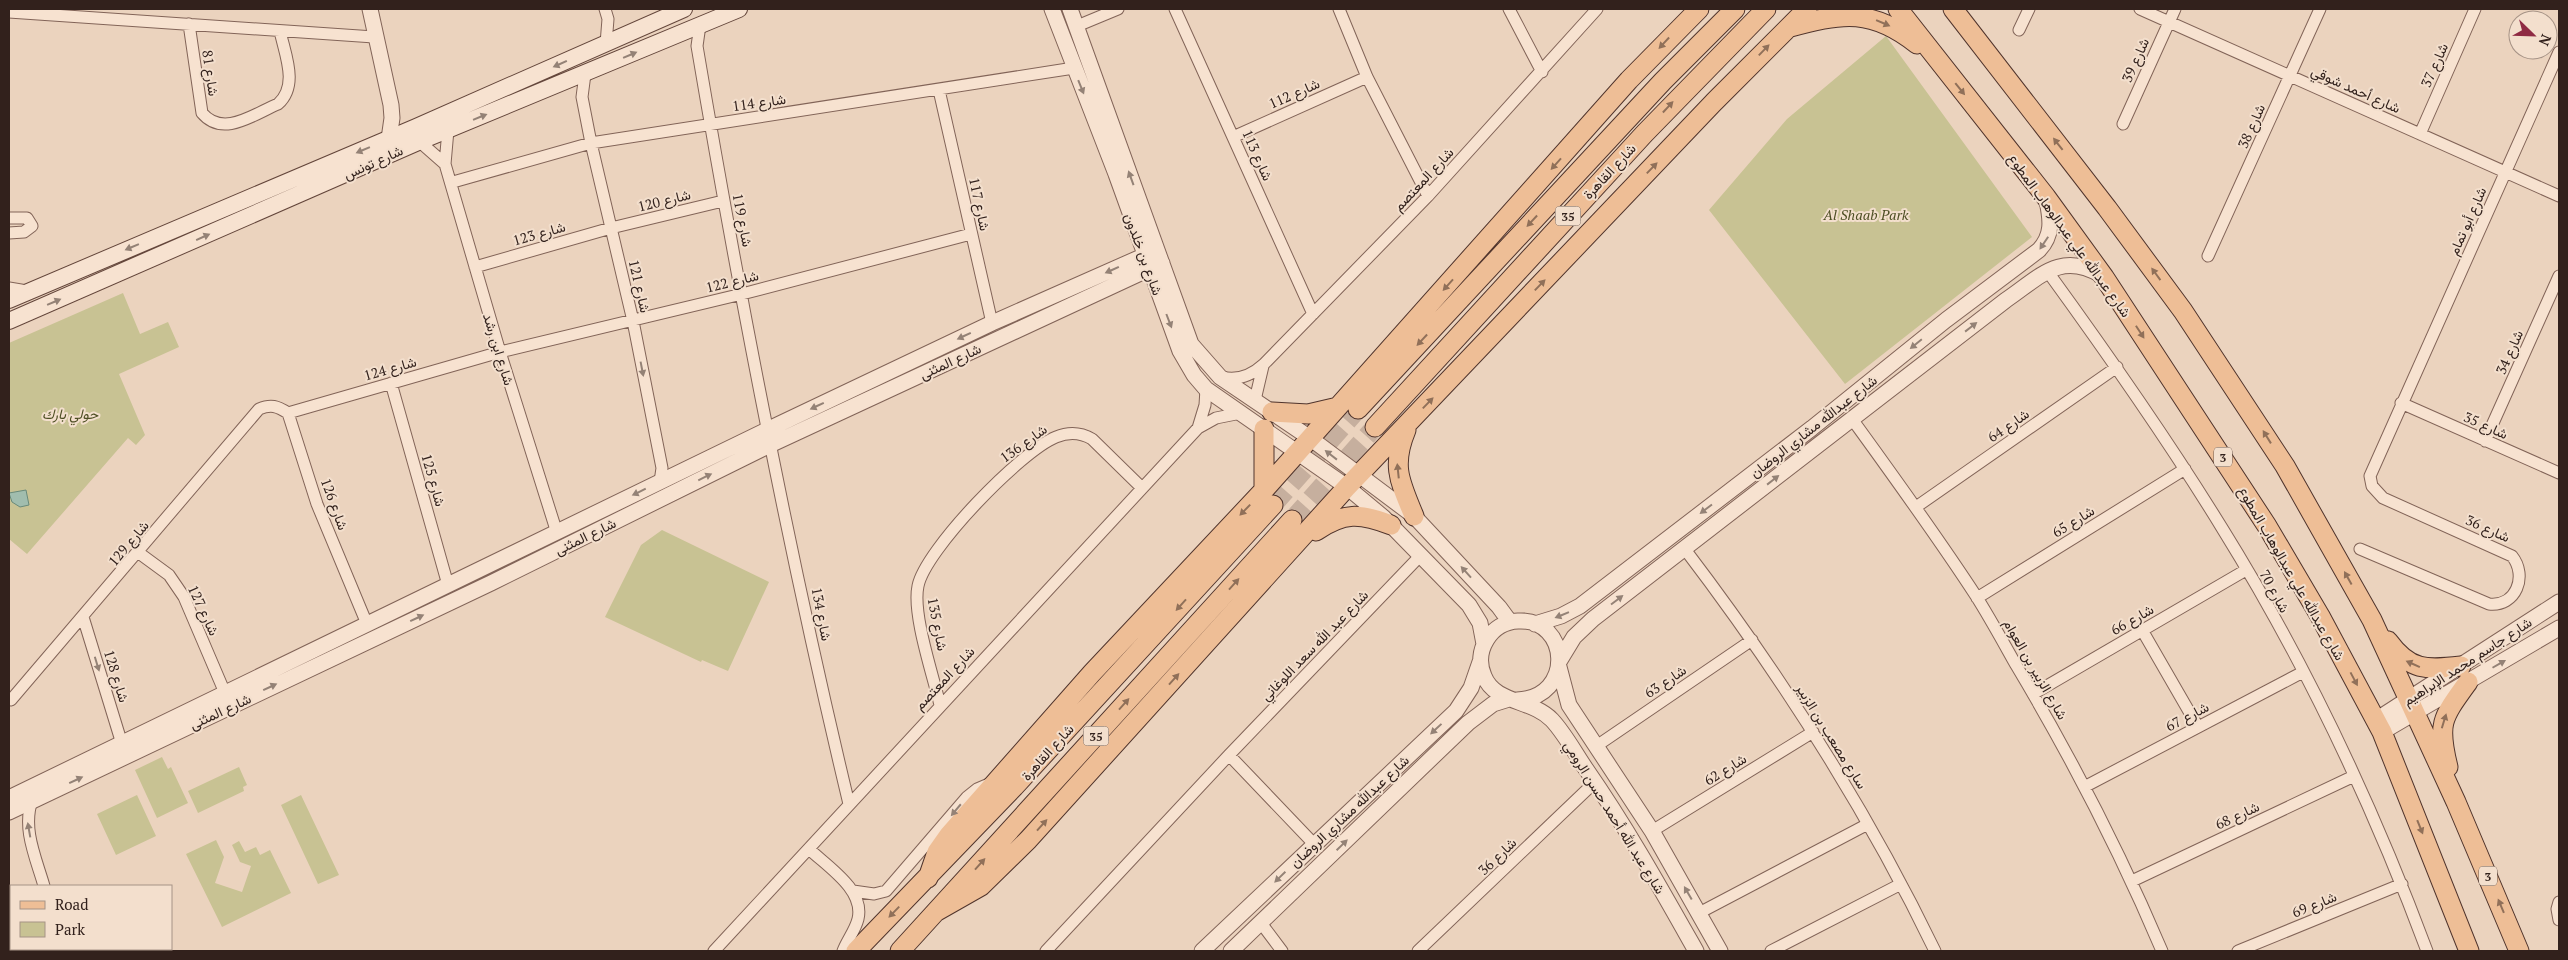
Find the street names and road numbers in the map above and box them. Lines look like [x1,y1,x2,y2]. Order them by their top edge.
street label: شارع 39 [2117,35,2155,86]
street label: شارع 37 [2416,40,2454,91]
street label: شارع 81 [196,49,224,98]
street label: شارع أحمد شوقي [2307,61,2404,120]
street label: شارع 112 [1265,73,1323,114]
street label: شارع 114 [731,89,787,117]
street label: شارع 38 [2233,101,2271,152]
street label: شارع 113 [1237,126,1278,184]
street label: شارع القاهرة [1578,139,1641,204]
street label: شارع تونس [340,140,407,185]
street label: شارع المعتصم [1388,143,1459,216]
street label: شارع عبدالله علي عبدالوهاب المطوع [2002,149,2136,323]
street label: شارع 117 [963,176,995,233]
street label: شارع 120 [636,184,693,218]
street label: شارع أبو تمام [2444,184,2492,259]
street label: شارع 119 [727,192,757,249]
road number: 35 [1556,207,1580,226]
street label: شارع بن خلدون [1118,210,1168,298]
street label: شارع 123 [510,216,568,251]
street label: شارع 121 [623,258,655,315]
street label: شارع 122 [704,265,761,299]
street label: شارع ابن رشد [477,311,519,388]
street label: شارع 34 [2491,327,2529,378]
street label: شارع المثنى [916,338,985,385]
street label: شارع 124 [361,351,419,386]
street label: شارع عبدالله مشاري الروضان [1745,370,1882,484]
street label: شارع 64 [1984,404,2034,448]
street label: شارع 35 [2460,407,2511,445]
street label: شارع 136 [996,419,1052,468]
road number: 3 [2214,448,2232,467]
street label: شارع 125 [416,451,451,509]
street label: شارع 126 [315,475,353,533]
street label: شارع عبدالله علي عبدالوهاب المطوع [2232,482,2350,665]
street label: شارع 65 [2048,501,2099,543]
street label: شارع 36 [2462,510,2513,548]
street label: شارع المثنى [551,513,620,561]
street label: شارع 129 [103,516,154,571]
street label: شارع 70 [2254,566,2295,617]
street label: شارع 127 [182,582,224,639]
street label: شارع عبد الله سعد اللوغاني [1256,585,1374,707]
street label: شارع 134 [806,586,836,643]
street label: شارع 135 [922,596,952,653]
street label: شارع 66 [2107,599,2158,641]
street label: شارع جاسم محمد الإبراهيم [2399,612,2536,712]
street label: شارع الزبير بن العوام [1998,615,2073,724]
street label: شارع المعتصم [909,642,980,715]
street label: شارع 128 [98,647,134,705]
street label: شارع 63 [1640,660,1691,704]
street label: سارع مصعب بن الزبير [1790,679,1872,793]
street label: شارع المثنى [186,688,255,735]
street label: شارع 67 [2162,697,2213,737]
street label: شارع القاهرة [1017,720,1079,786]
road number: 35 [1084,726,1108,746]
street label: شارع عبد الله أحمد حسن الرومي [1557,737,1670,899]
street label: شارع 62 [1700,749,1751,791]
street label: شارع عبدالله مشاري الروضان [1285,751,1415,874]
street label: شارع 68 [2212,797,2263,835]
street label: شارع 36 [1474,833,1522,880]
road number: 3 [2479,866,2497,886]
street label: شارع 69 [2289,886,2340,923]

